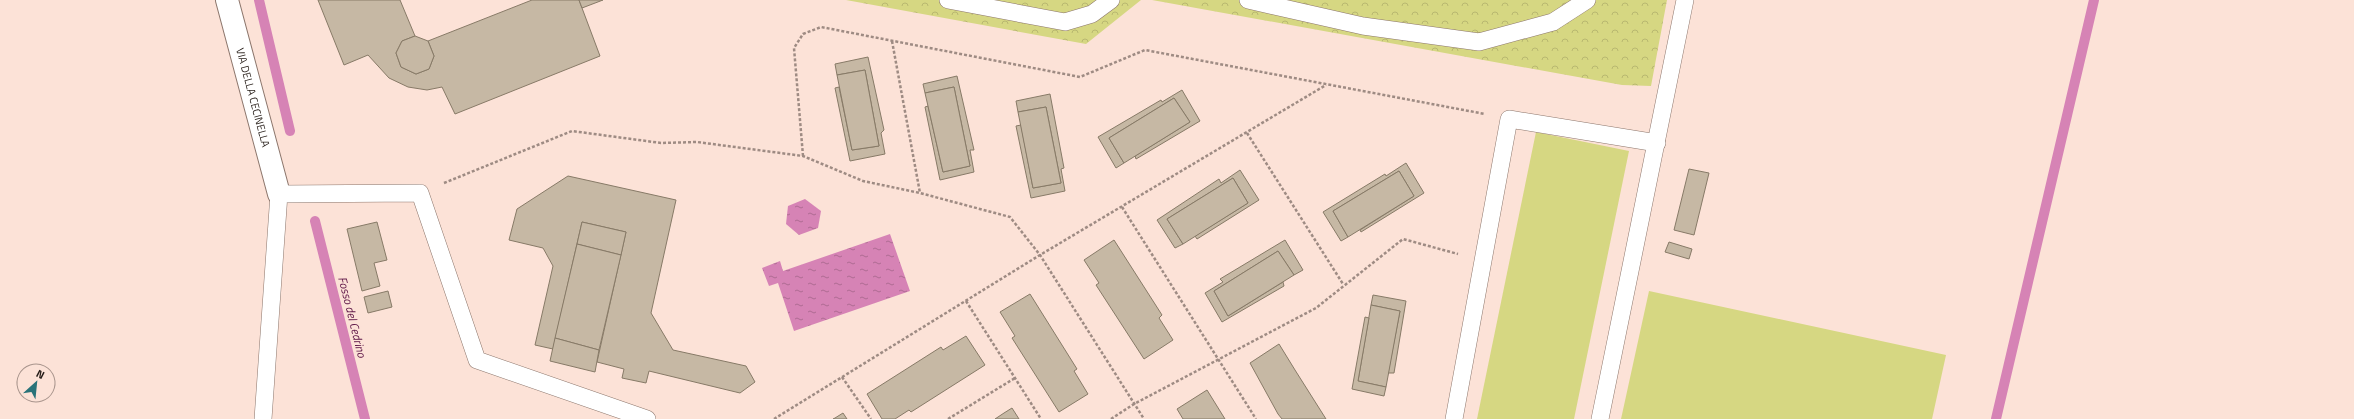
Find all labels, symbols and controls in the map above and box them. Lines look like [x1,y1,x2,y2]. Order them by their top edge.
street label: VIA DELLA CECINELLA [232,46,274,149]
water label: Fosso del Cedrino [333,274,372,360]
north arrow [16,363,56,403]
text: N [34,365,48,383]

